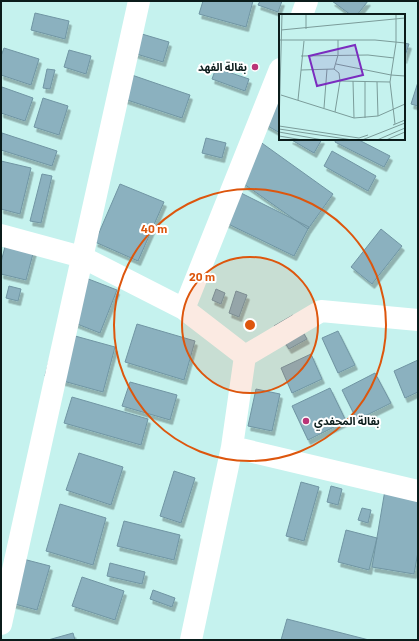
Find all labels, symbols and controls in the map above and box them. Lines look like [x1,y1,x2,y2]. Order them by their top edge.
inset map [279,14,405,140]
place label: بقالة الفهد [198,60,247,74]
marker: بقالة الفهد [250,62,260,72]
text: 40 m [141,221,167,235]
text: 20 m [189,269,215,283]
centre of rings [243,318,257,332]
place label: بقالة المحفدي [314,414,380,431]
marker: بقالة المحفدي [301,416,311,426]

